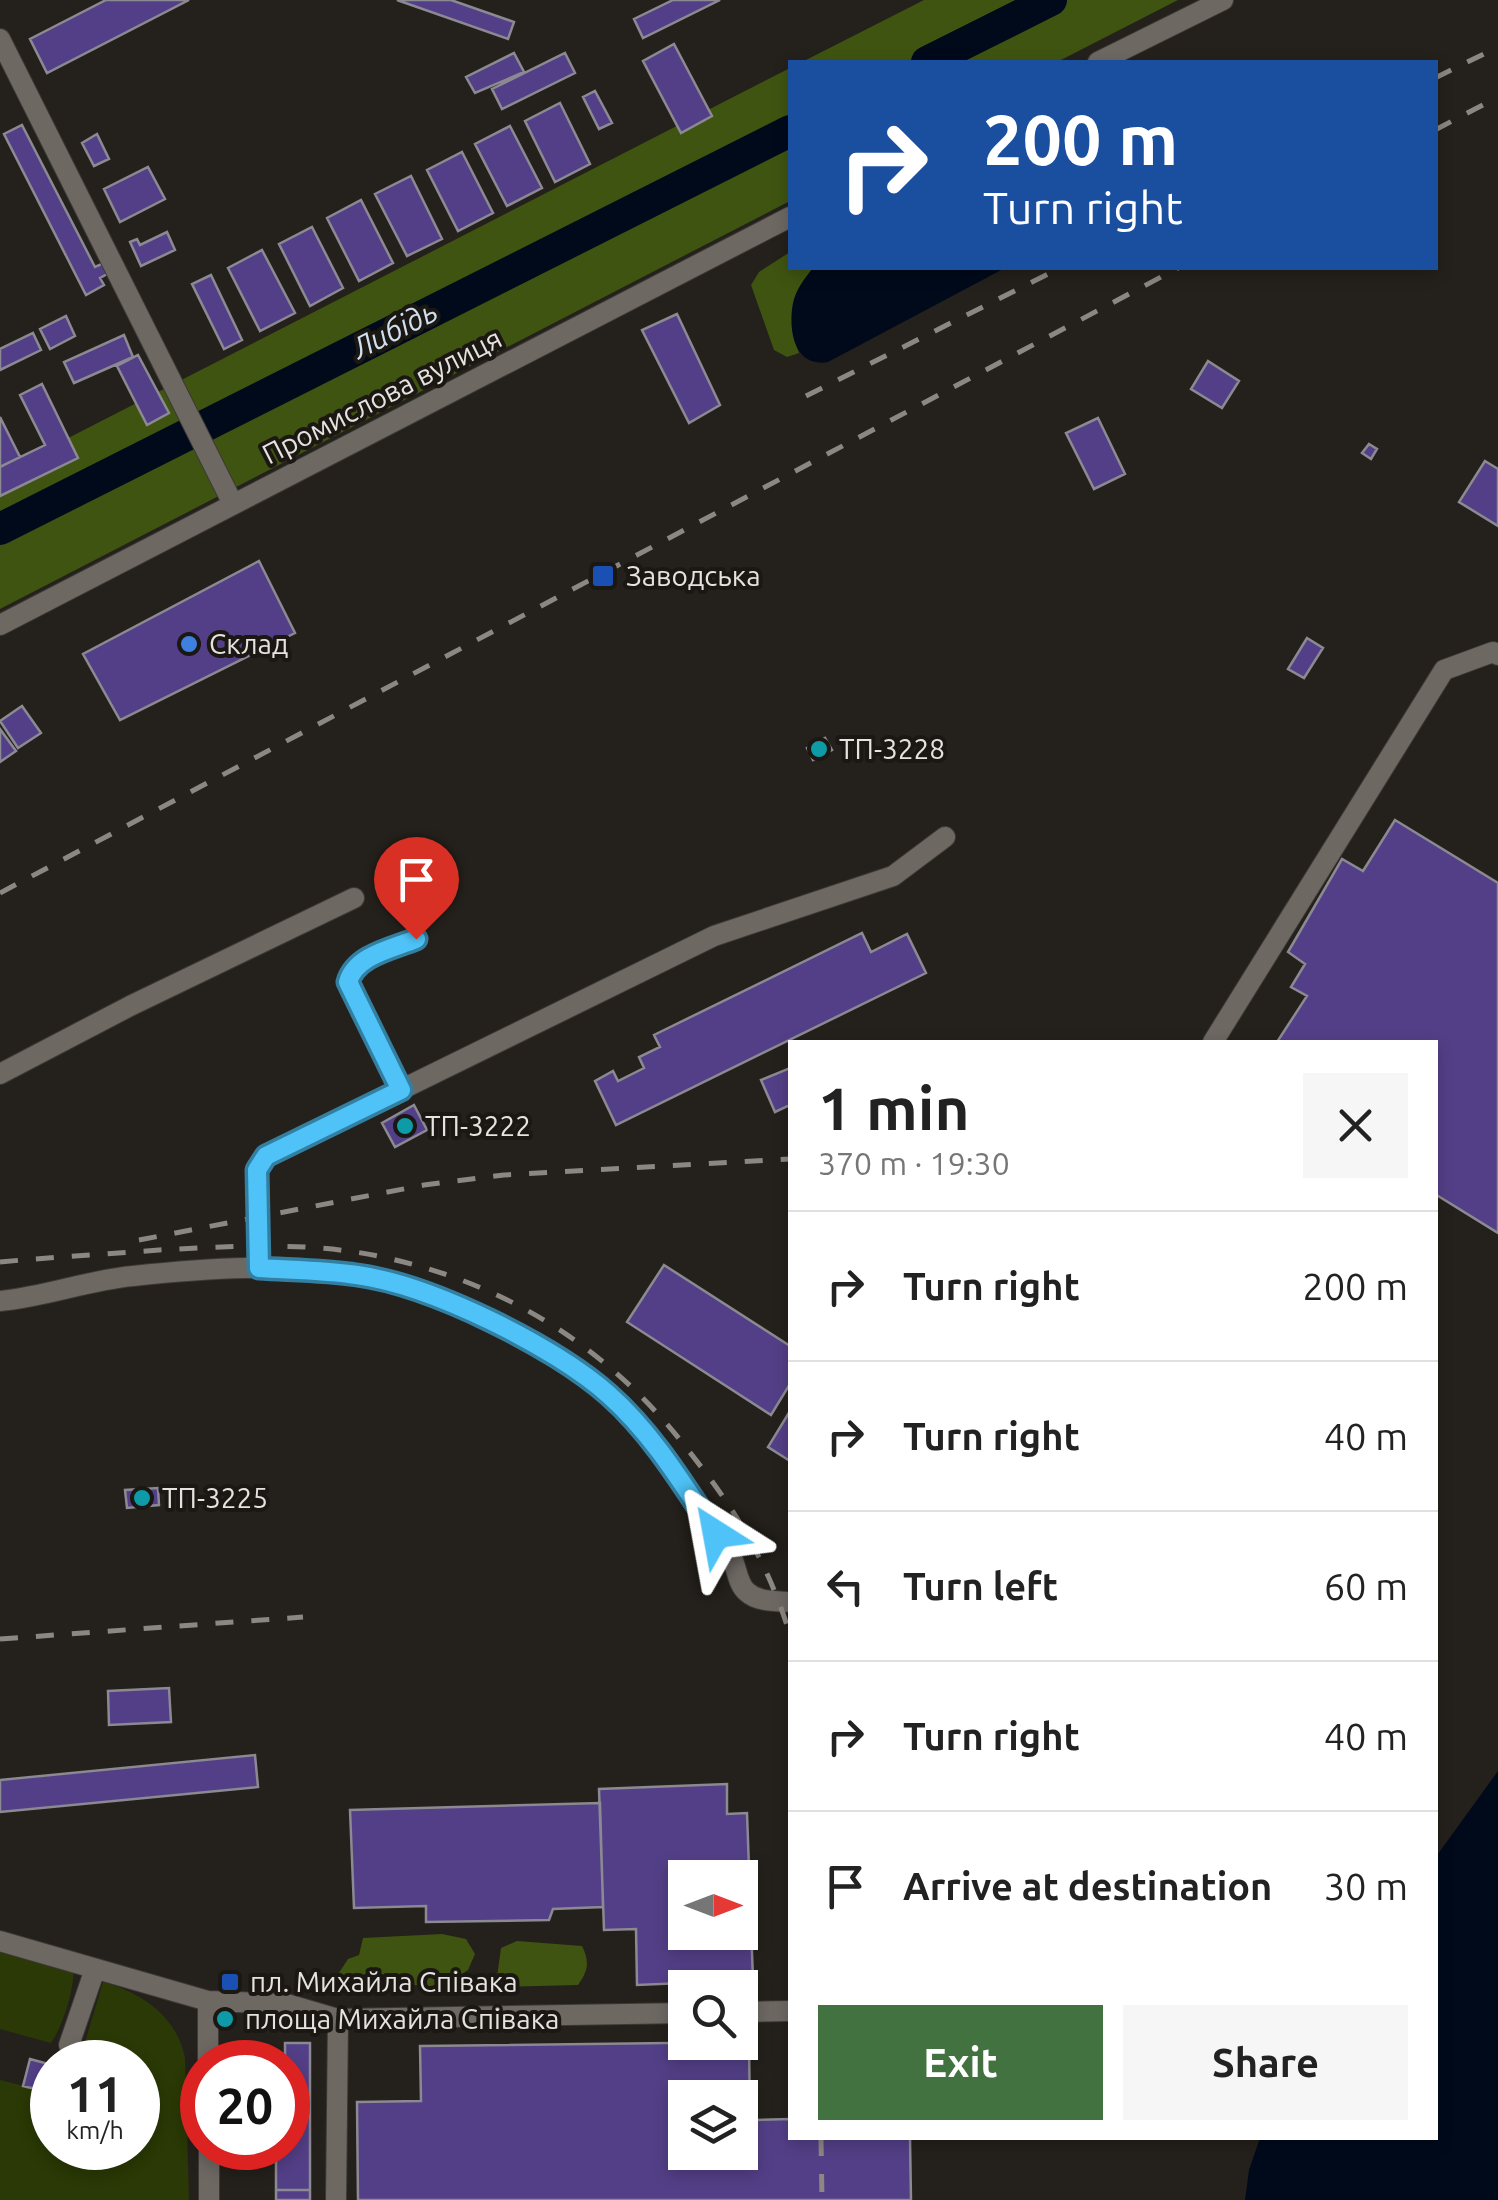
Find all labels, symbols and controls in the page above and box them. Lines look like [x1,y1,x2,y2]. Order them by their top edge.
icon: right [818,100,948,230]
text: 200 m [983,100,1178,178]
text: Turn right [983,182,1183,233]
water label: Либідь [345,293,443,366]
street label: Промислова вулиця [257,322,507,469]
place label: Заводська [626,560,761,591]
marker: Заводська [590,563,616,589]
place label: Склад [209,628,288,659]
marker: Склад [178,633,200,655]
place label: ТП-3228 [839,733,945,764]
marker: ТП-3228 [808,738,830,760]
pin [374,837,459,940]
icon: arrive [389,852,444,907]
button: close [1303,1073,1408,1178]
text: 1 min [818,1074,970,1141]
place label: ТП-3222 [425,1110,531,1141]
marker: ТП-3222 [394,1115,416,1137]
text: 370 m · 19:30 [818,1145,1010,1181]
icon: right [818,1259,873,1314]
text: Turn right [903,1265,1080,1307]
text: 200 m [1302,1265,1408,1307]
icon: right [818,1409,873,1464]
text: Turn right [903,1415,1080,1457]
text: 40 m [1324,1415,1408,1457]
place label: ТП-3225 [162,1482,268,1513]
position arrow [664,1482,768,1586]
marker: ТП-3225 [131,1487,153,1509]
icon: left [818,1559,873,1614]
text: Turn left [903,1565,1058,1607]
text: 60 m [1324,1565,1408,1607]
icon: right [818,1709,873,1764]
text: Turn right [903,1715,1080,1757]
text: 40 m [1324,1715,1408,1757]
icon: arrive [818,1859,873,1914]
north arrow [668,1860,758,1950]
map controls [668,1860,758,2170]
text: Arrive at destination [903,1865,1272,1907]
text: 30 m [1324,1865,1408,1907]
place label: пл. Михайла Співака [250,1966,518,1997]
button: search [668,1970,758,2060]
marker: пл. Михайла Співака [219,1971,241,1993]
place label: площа Михайла Співака [245,2003,559,2034]
button: Exit [818,2005,1103,2120]
button: Share [1123,2005,1408,2120]
marker: площа Михайла Співака [214,2008,236,2030]
speed limit sign: 20 [180,2040,310,2170]
text: 11 [67,2065,123,2121]
button: layers [668,2080,758,2170]
text: km/h [66,2116,124,2144]

